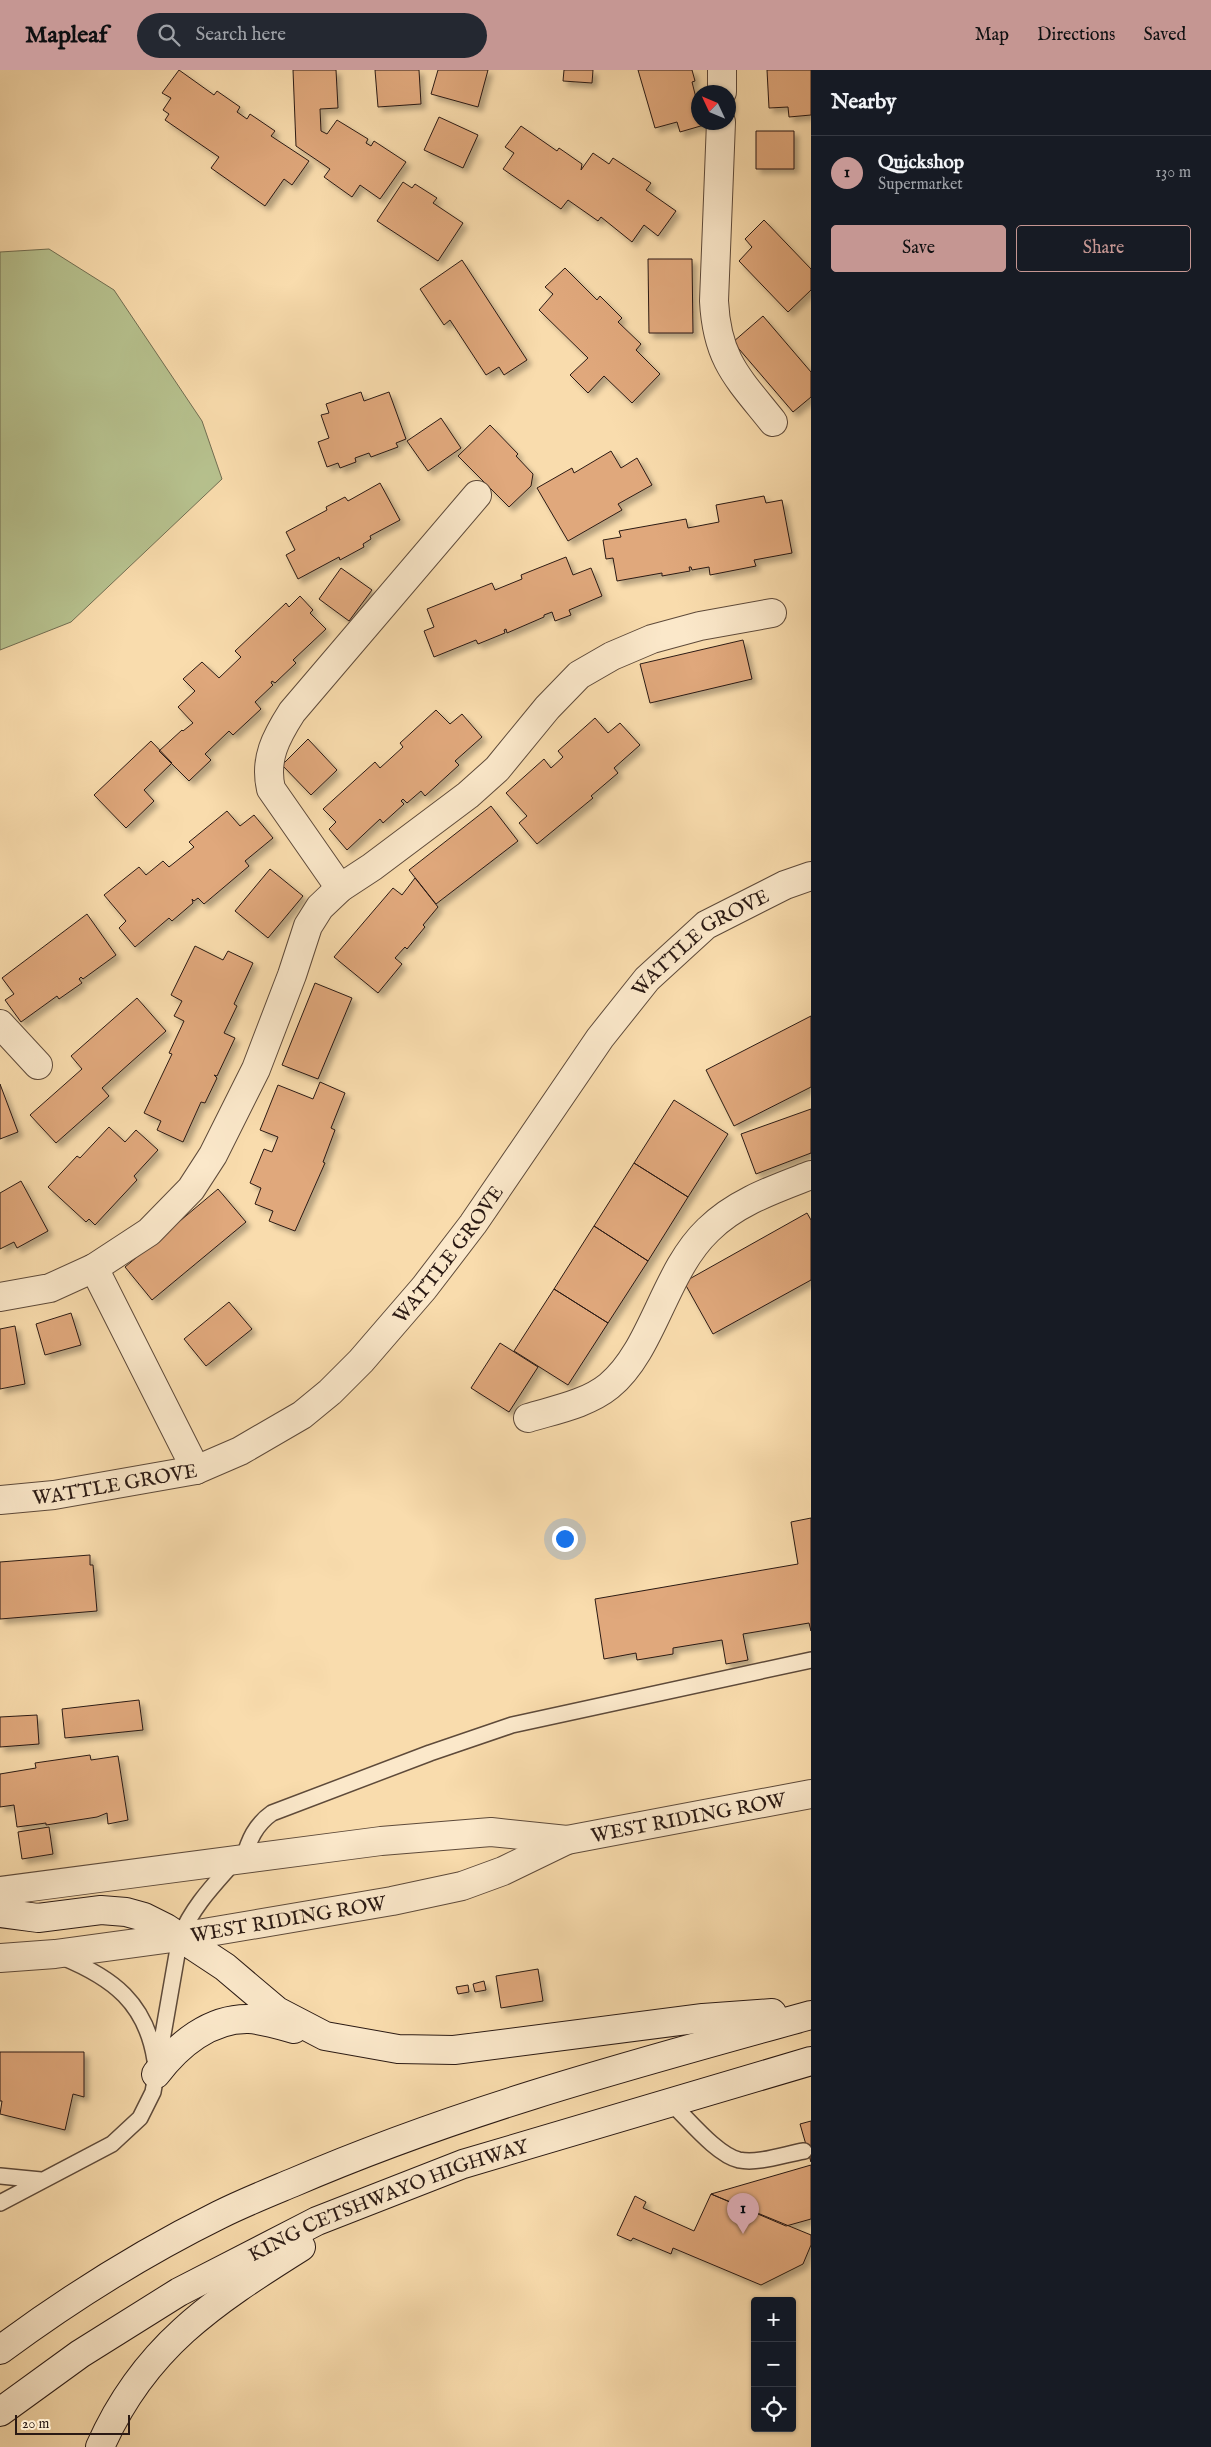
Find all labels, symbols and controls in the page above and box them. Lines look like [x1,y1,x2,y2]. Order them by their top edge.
search box [137,13,487,58]
text: Mapleaf [25,20,107,51]
icon: search [155,21,183,49]
text: Search here [195,23,286,47]
text: Map [975,24,1009,47]
text: Directions [1037,24,1115,47]
text: Saved [1143,24,1186,47]
north arrow [691,85,736,130]
text: Nearby [831,89,896,116]
text: Quickshop [878,151,964,175]
text: 1 [844,163,850,183]
text: 130 m [1155,163,1191,183]
text: Supermarket [878,175,963,195]
button: Save [831,225,1006,272]
button: Share [1016,225,1191,272]
street label: WATTLE GROVE [627,884,774,1002]
street label: WATTLE GROVE [388,1181,510,1329]
street label: WATTLE GROVE [31,1459,200,1511]
your location [552,1526,578,1552]
street label: WEST RIDING ROW [589,1788,789,1849]
street label: WEST RIDING ROW [189,1891,389,1949]
street label: KING CETSHWAYO HIGHWAY [245,2134,533,2268]
pin: 1 [727,2193,759,2234]
map controls [751,2297,796,2432]
button: + [751,2297,796,2342]
button: − [751,2342,796,2387]
button: locate [751,2387,796,2432]
scale bar [15,2412,130,2435]
text: 20 m [22,2415,49,2433]

